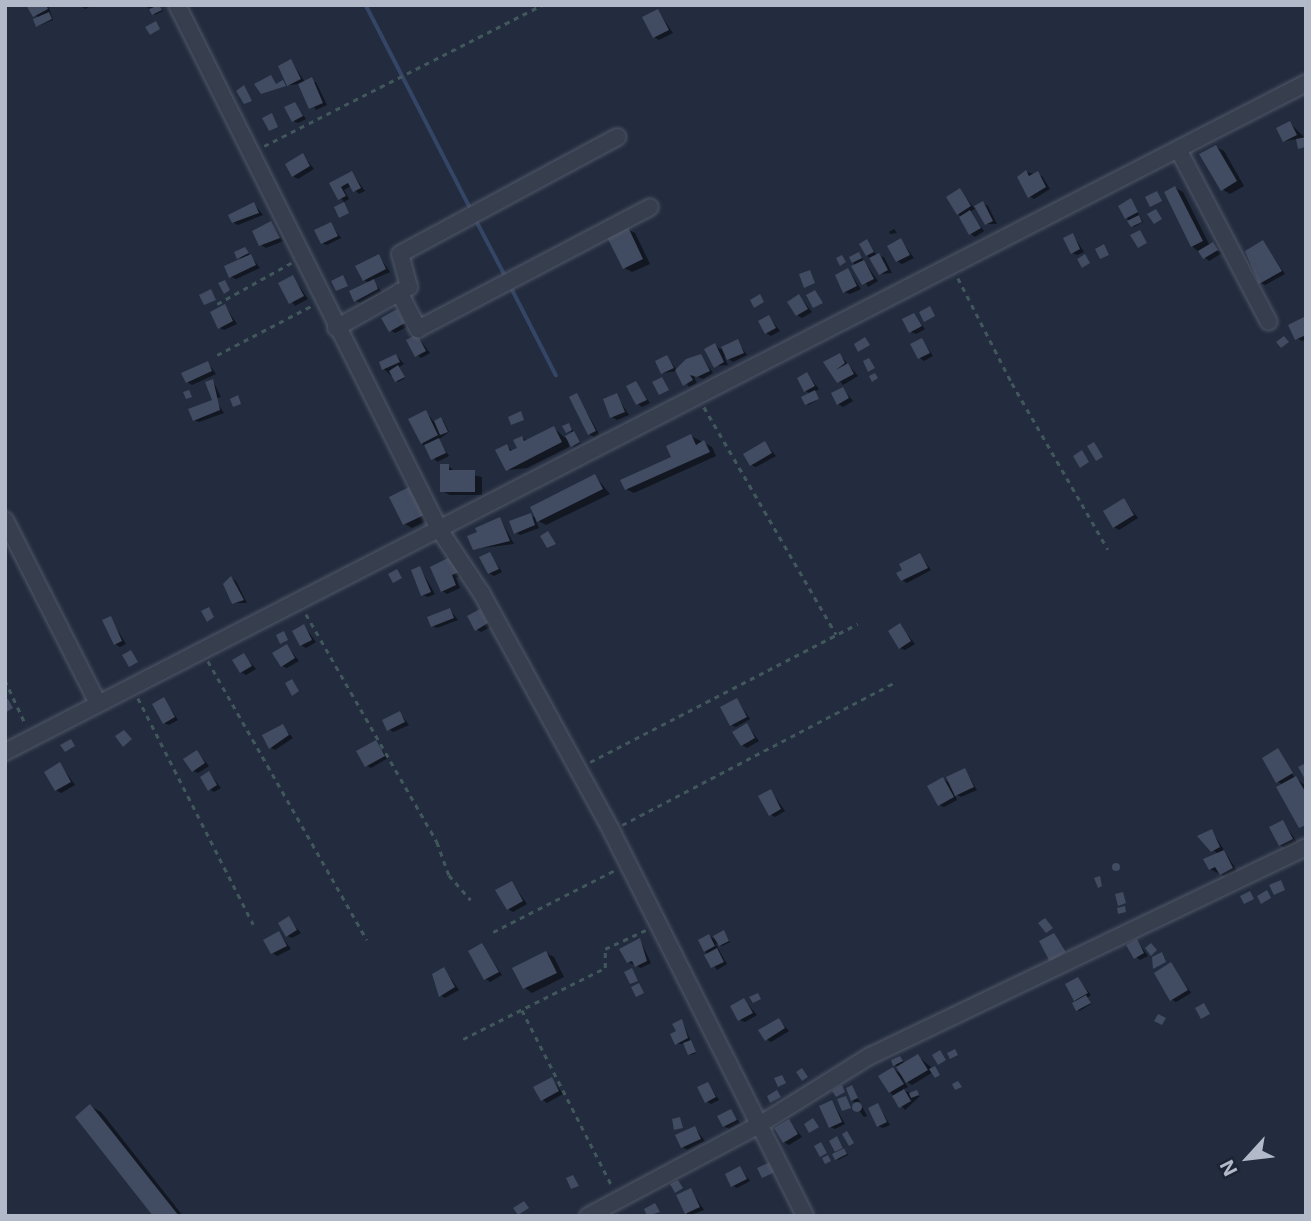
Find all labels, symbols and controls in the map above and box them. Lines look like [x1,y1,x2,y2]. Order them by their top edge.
north arrow [1213,1123,1283,1193]
text: N [1215,1156,1242,1179]

